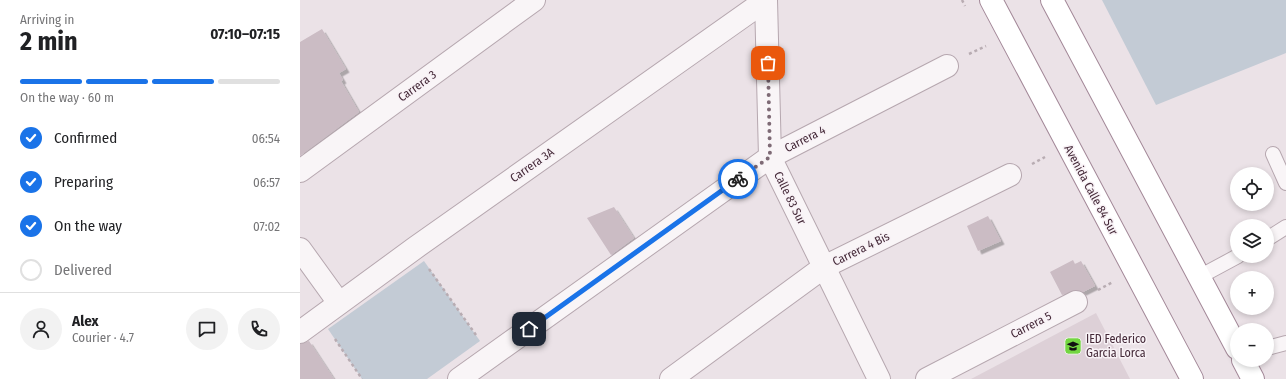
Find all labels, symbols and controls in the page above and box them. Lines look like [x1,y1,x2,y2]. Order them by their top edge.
text: Arriving in [20,12,74,27]
text: 07:10–07:15 [210,25,280,43]
text: 2 min [20,26,78,57]
pin [751,46,785,80]
icon: bag [757,52,779,74]
street label: Carrera 3 [395,67,439,105]
text: On the way · 60 m [20,90,114,105]
street label: Carrera 4 [782,123,828,155]
icon: check [20,127,42,149]
text: Confirmed [54,129,117,147]
text: 06:54 [252,131,280,146]
street label: Avenida Calle 84 Sur [1061,143,1121,238]
street label: Carrera 3A [507,145,557,185]
courier [718,159,758,199]
map controls [1230,167,1274,367]
button: locate [1230,167,1274,211]
icon: bike [727,168,749,190]
street label: Calle 83 Sur [771,169,809,228]
icon: check [20,171,42,193]
text: Preparing [54,173,113,191]
text: 06:57 [253,175,280,190]
icon: check [20,215,42,237]
text: On the way [54,217,122,235]
text: 07:02 [253,219,280,234]
button: layers [1230,219,1274,263]
street label: Carrera 4 Bis [830,229,892,269]
text: Delivered [54,261,112,279]
button: + [1230,271,1274,315]
button: person [20,308,62,350]
button: chat [186,308,228,350]
button: phone [238,308,280,350]
street label: Carrera 5 [1008,309,1054,341]
text: Alex [72,312,99,330]
pin [512,312,546,346]
icon: home [518,318,540,340]
button: − [1230,323,1274,367]
text: Courier · 4.7 [72,330,134,345]
place label: IED Federico Garcia Lorca [1086,332,1146,360]
school or university icon: IED Federico Garcia Lorca [1063,336,1083,356]

